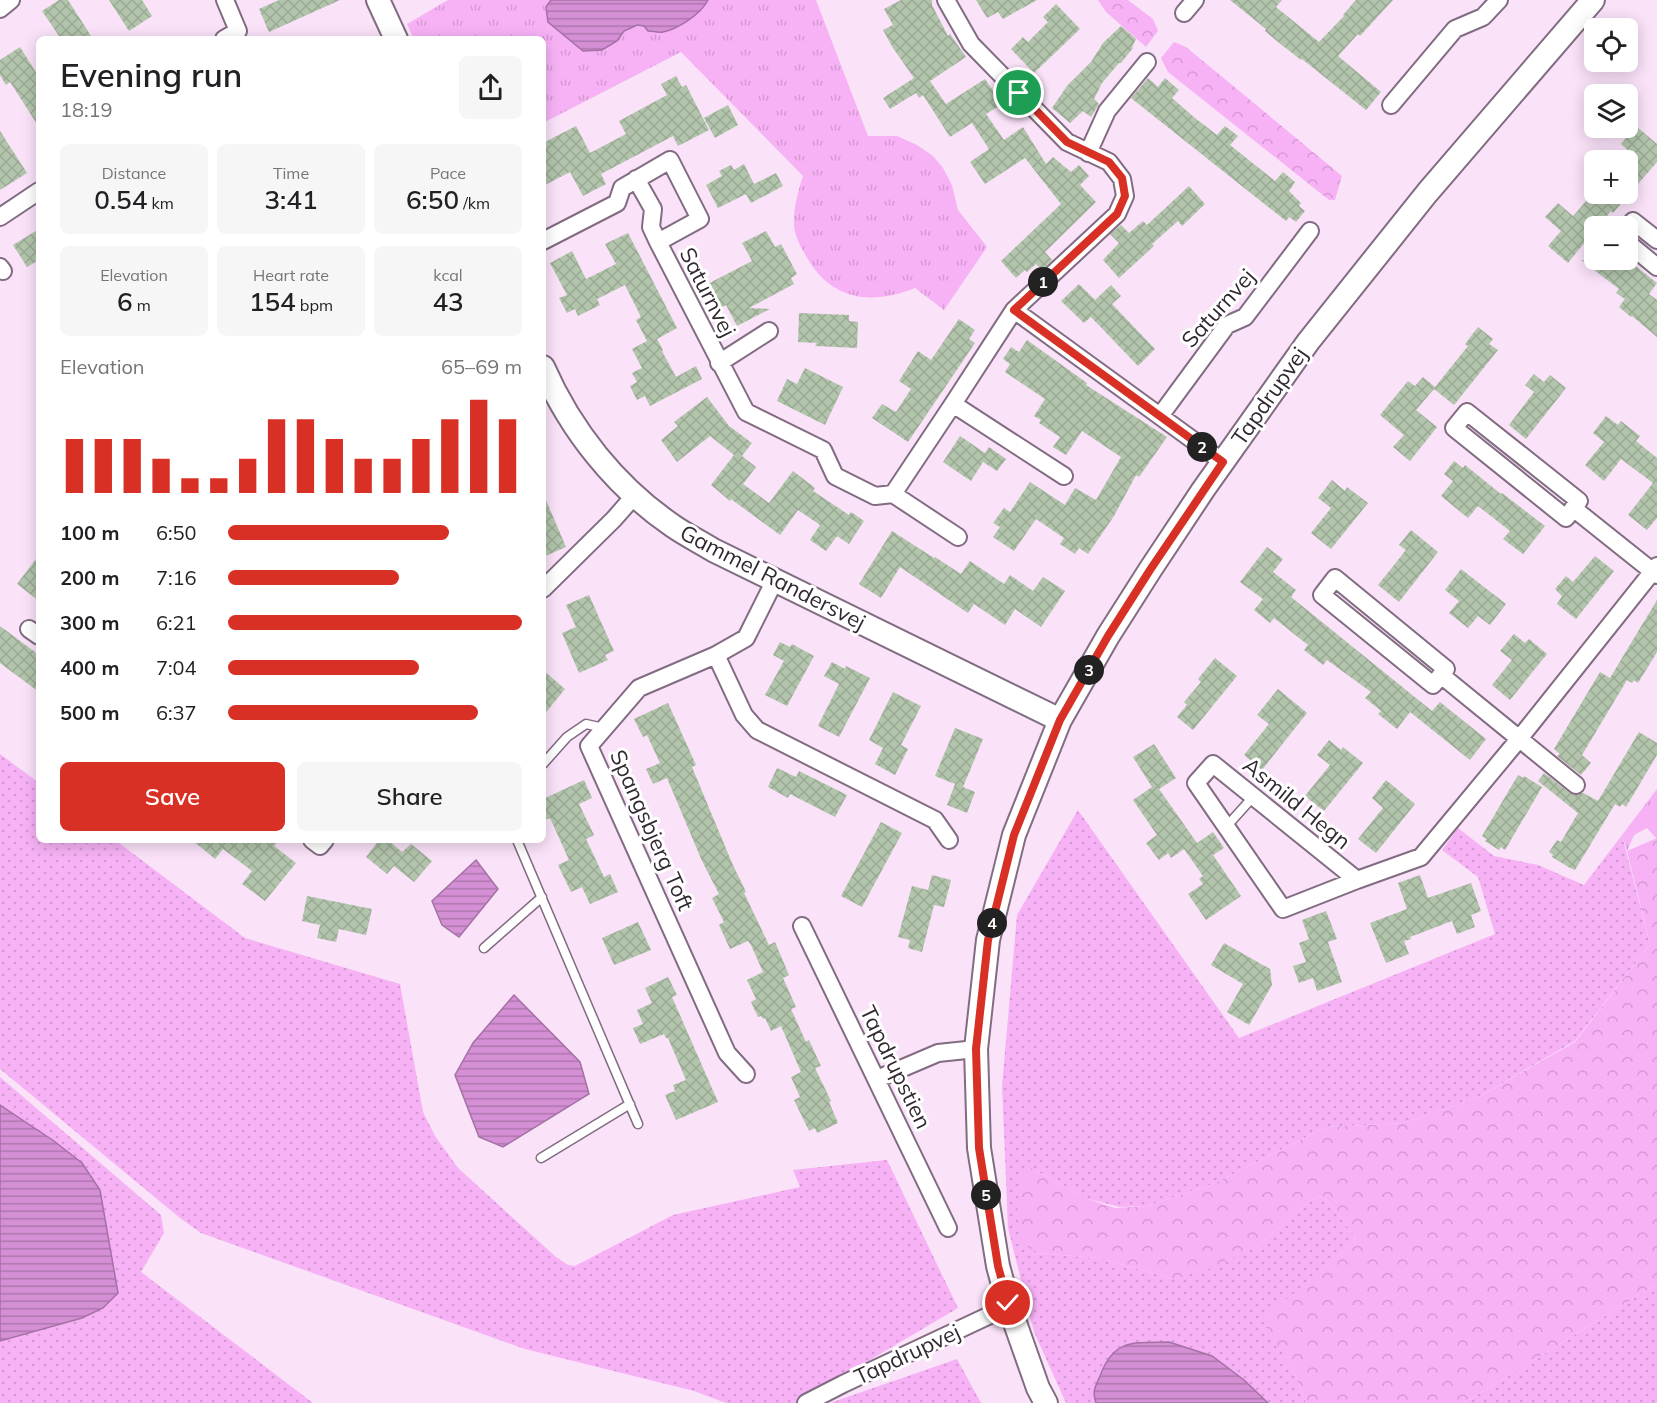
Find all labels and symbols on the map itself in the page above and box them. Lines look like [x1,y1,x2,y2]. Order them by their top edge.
pin [993,67,1044,118]
street label: Saturnvej [674,243,742,341]
street label: Saturnvej [1175,263,1261,353]
pin: 1 [1028,267,1058,297]
street label: Tapdrupvej [1225,341,1313,451]
pin: 2 [1187,432,1217,462]
street label: Gammel Randersvej [675,518,871,636]
pin: 3 [1074,655,1104,685]
street label: Spangsbjerg Toft [604,745,700,915]
street label: Asmild Hegn [1237,751,1357,855]
pin: 4 [977,908,1007,938]
street label: Tapdrupstien [854,1001,938,1133]
pin: 5 [971,1180,1001,1210]
pin [982,1277,1033,1328]
street label: Tapdrupvej [850,1317,964,1391]

